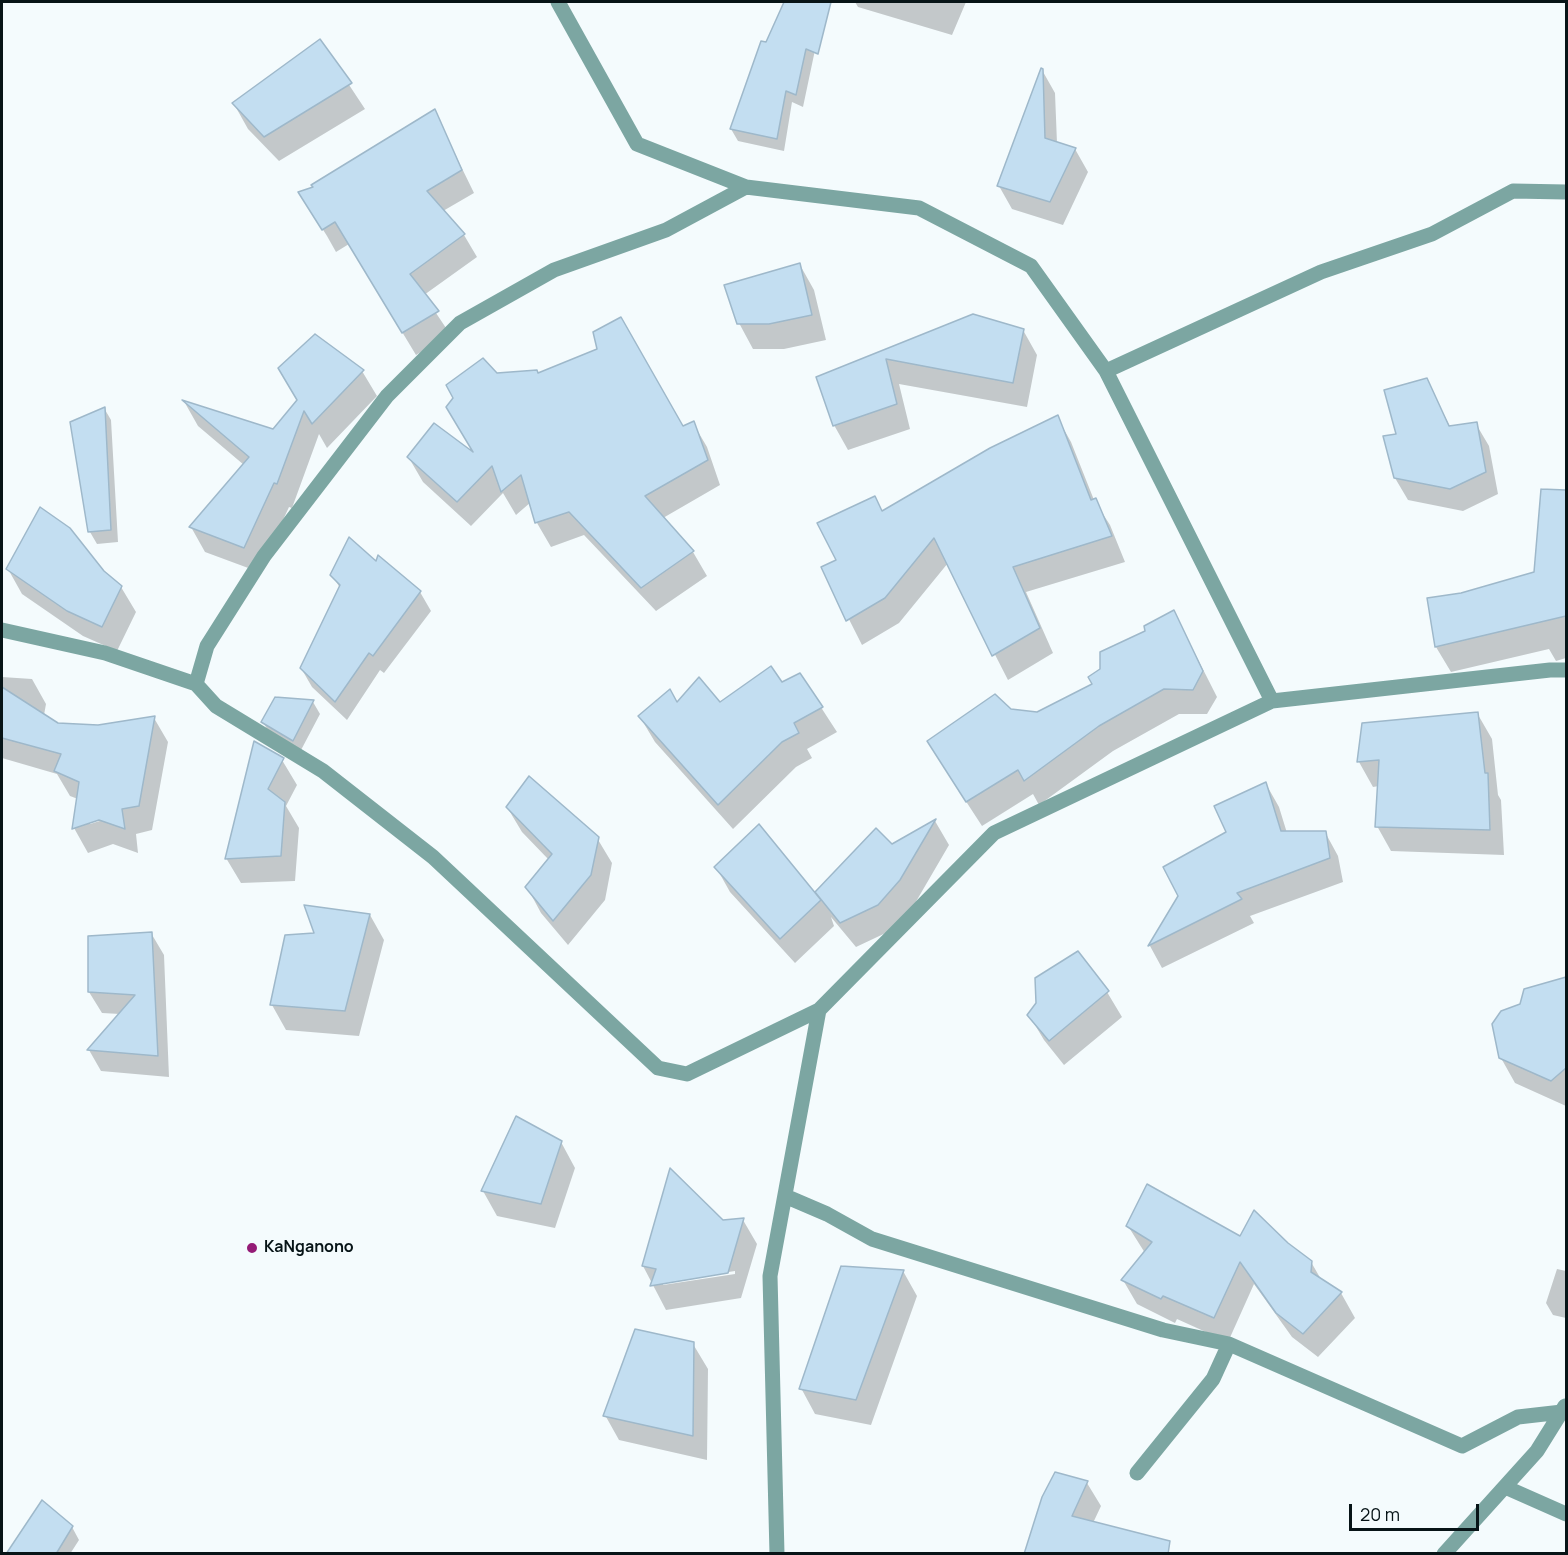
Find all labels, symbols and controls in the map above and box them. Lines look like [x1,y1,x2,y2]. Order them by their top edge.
place label: KaNganono [264,1238,354,1258]
marker: KaNganono [245,1241,259,1255]
scale bar [1352,1492,1482,1530]
text: 20 m [1360,1502,1400,1526]

